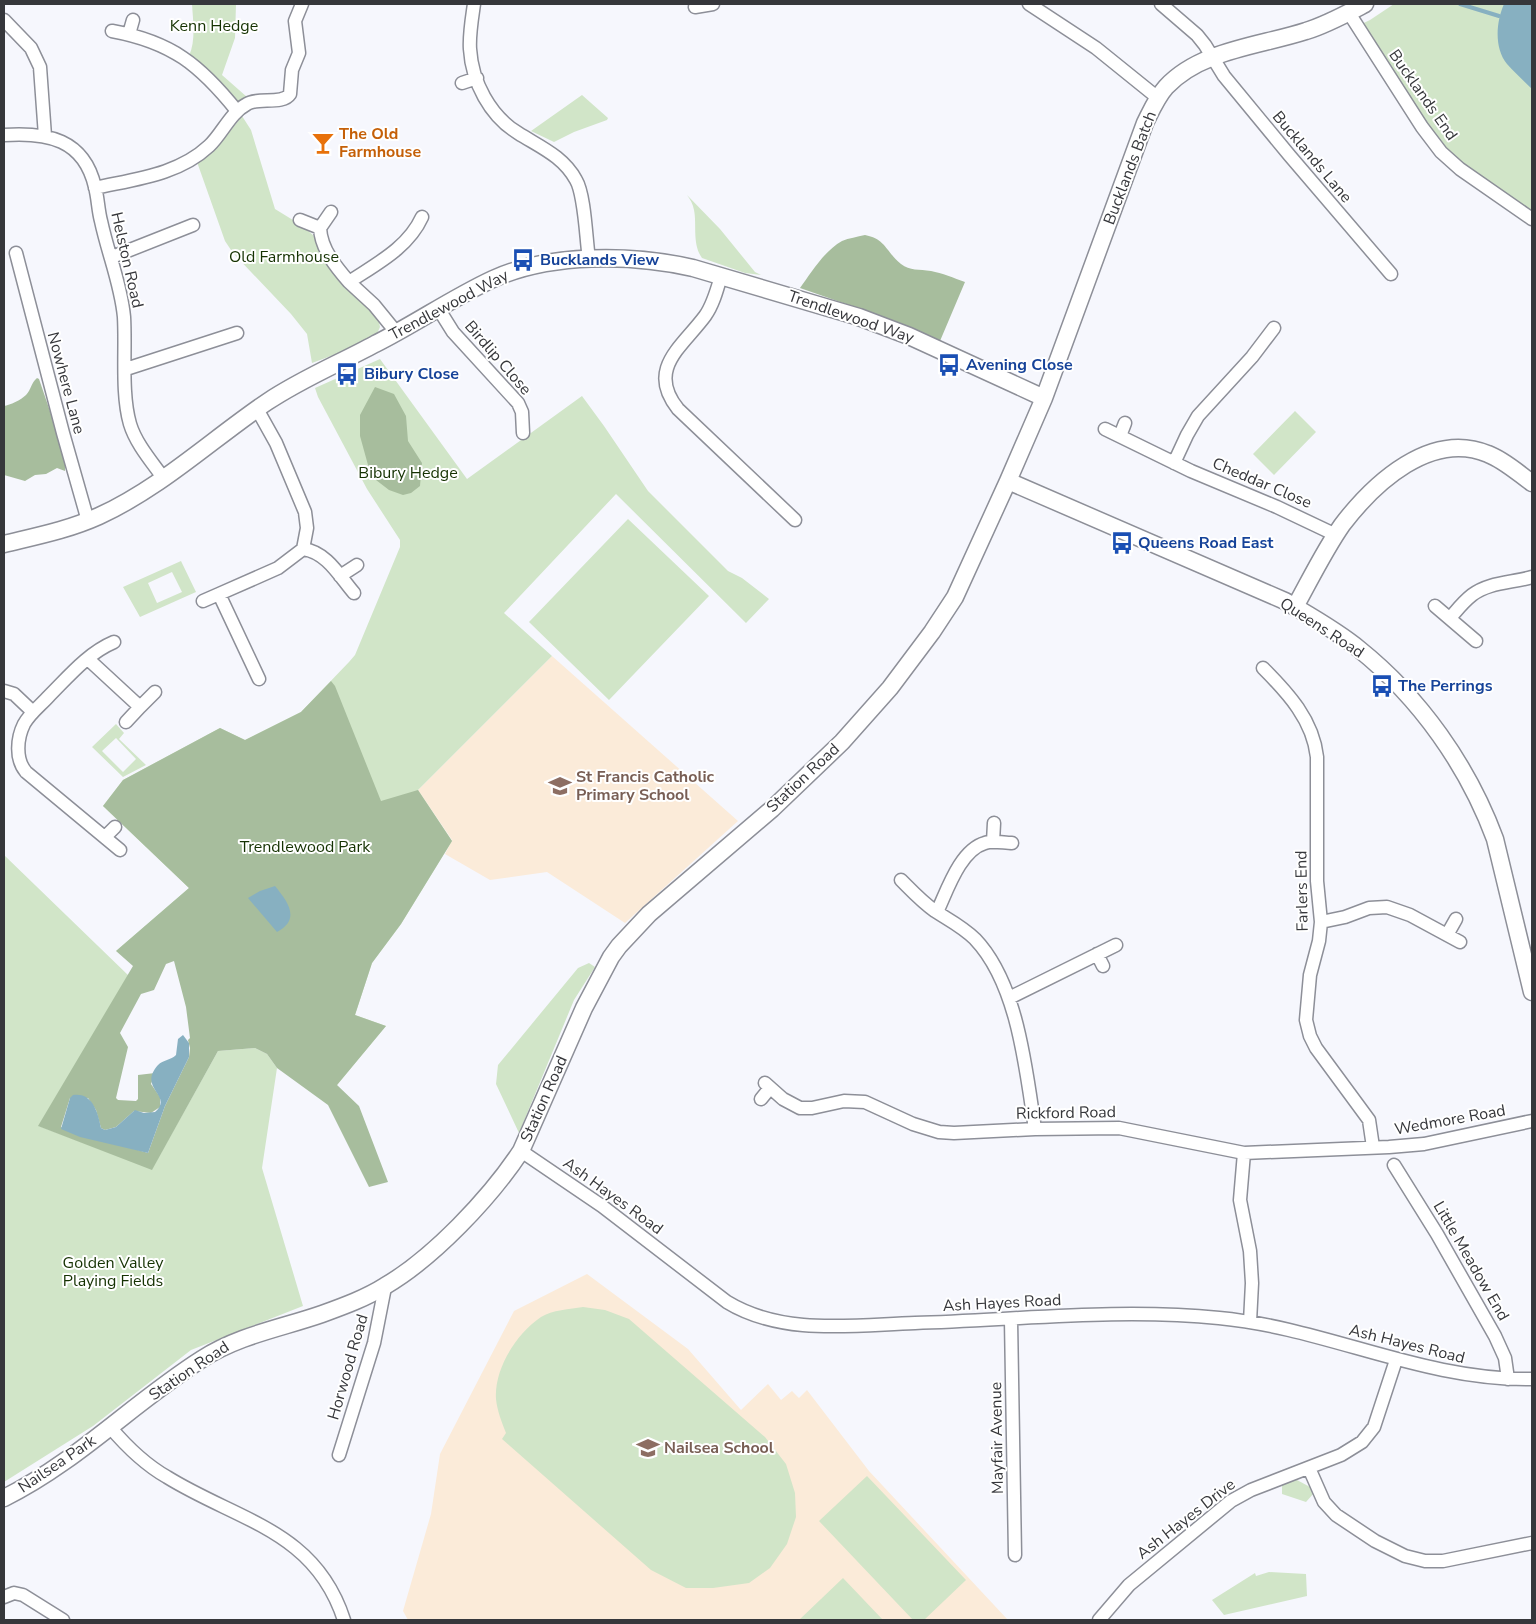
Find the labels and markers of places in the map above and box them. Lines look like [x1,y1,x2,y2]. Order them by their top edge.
place label: The Old Farmhouse [339,123,421,163]
bar icon: The Old Farmhouse [310,130,336,156]
bus stop icon: Bucklands View [510,247,536,273]
place label: Bucklands View [540,249,659,271]
bus stop icon: Avening Close [936,352,962,378]
place label: Avening Close [966,354,1073,376]
bus stop icon: Bibury Close [334,361,360,387]
place label: Bibury Close [364,363,459,385]
bus stop icon: Queens Road East [1109,530,1135,556]
place label: Queens Road East [1138,532,1274,554]
bus stop icon: The Perrings [1369,673,1395,699]
place label: The Perrings [1398,675,1493,697]
place label: St Francis Catholic Primary School [576,766,715,806]
school or university icon: St Francis Catholic Primary School [547,773,573,799]
school or university icon: Nailsea School [635,1435,661,1461]
place label: Nailsea School [664,1437,774,1459]

